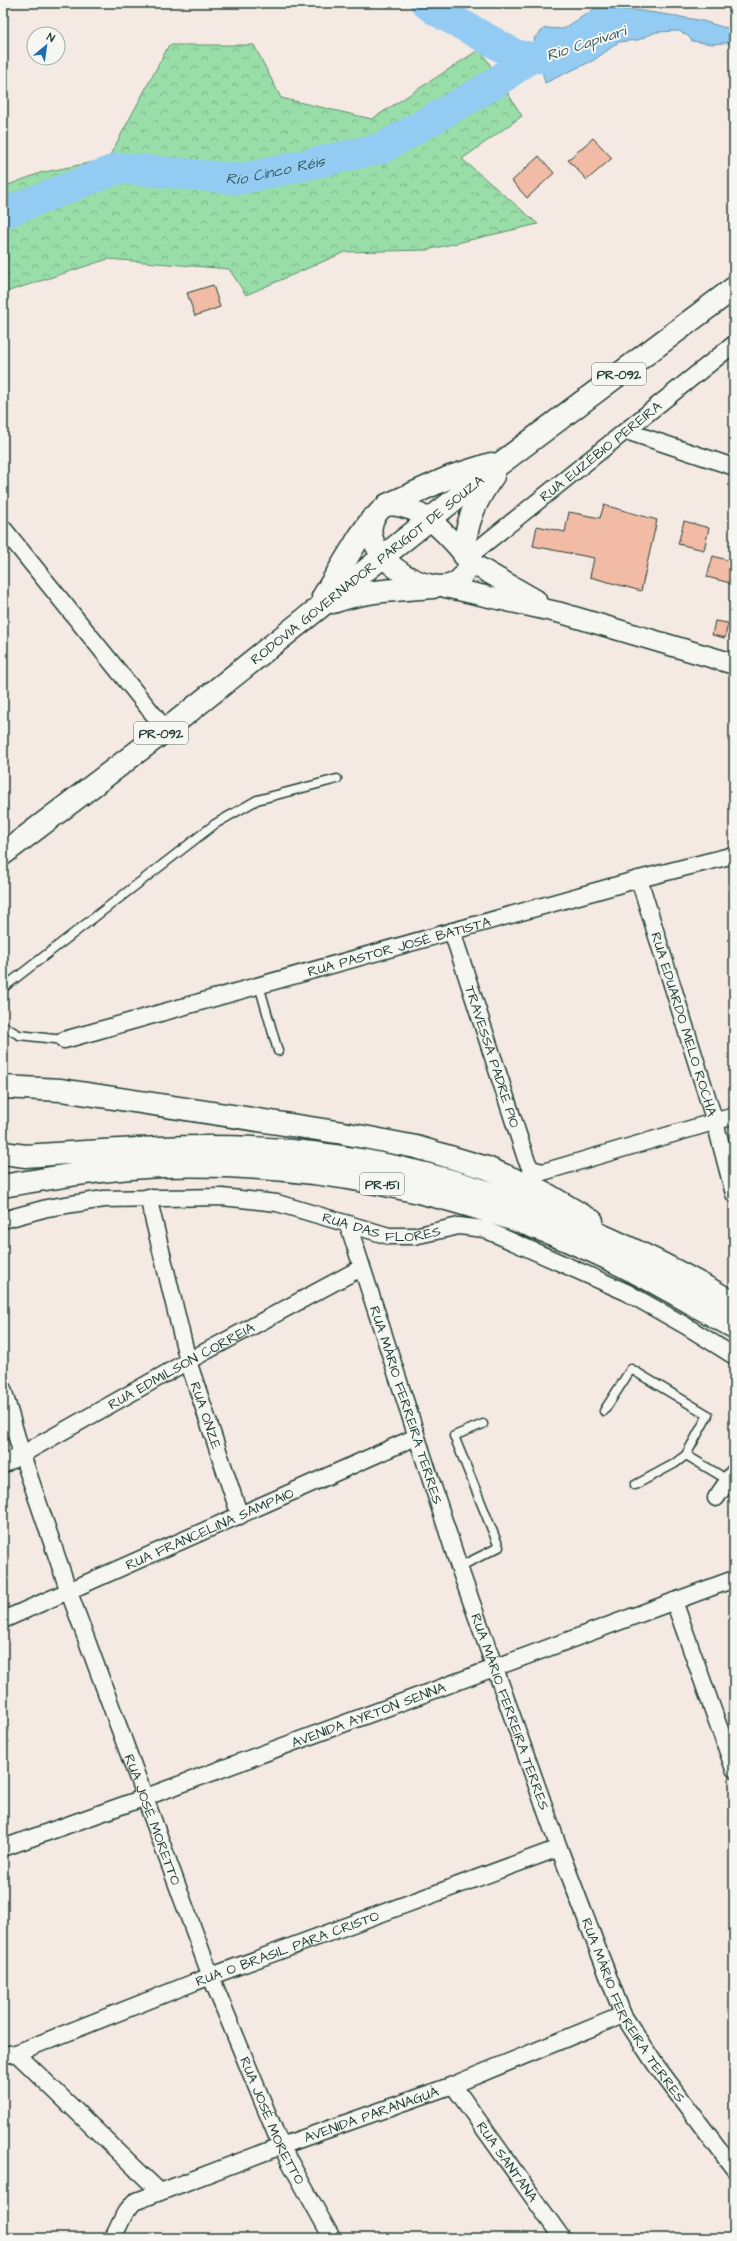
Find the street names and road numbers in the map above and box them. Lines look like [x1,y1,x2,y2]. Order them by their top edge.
road number: PR-092 [592,363,646,385]
street label: RUA EUZÉBIO PEREIRA [536,397,666,507]
street label: RODOVIA GOVERNADOR PARIGOT DE SOUZA [247,471,489,670]
road number: PR-092 [134,722,188,744]
street label: RUA PASTOR JOSÉ BATISTA [306,912,493,982]
street label: RUA EDUARDO MELO ROCHA [645,930,722,1119]
street label: TRAVESSA PADRE PIO [459,983,524,1131]
road number: PR-151 [360,1173,404,1195]
street label: RUA DAS FLORES [320,1208,443,1247]
street label: RUA MÁRIO FERREIRA TERRES [364,1303,447,1507]
street label: RUA EDMILSON CORREIA [105,1318,259,1415]
street label: RUA ONZE [185,1379,226,1453]
street label: RUA FRANCELINA SAMPAIO [123,1483,297,1575]
street label: RUA MÁRIO FERREIRA TERRES [465,1611,554,1813]
street label: AVENIDA AYRTON SENNA [289,1678,449,1753]
street label: RUA JOSÉ MORETTO [119,1752,185,1888]
street label: RUA O BRASIL PARA CRISTO [193,1906,382,1992]
street label: RUA MÁRIO FERREIRA TERRES [576,1915,690,2107]
street label: RUA JOSÉ MORETTO [234,2054,309,2188]
street label: AVENIDA PARANAGUÁ [301,2082,442,2148]
street label: RUA SANTANA [471,2118,542,2207]

